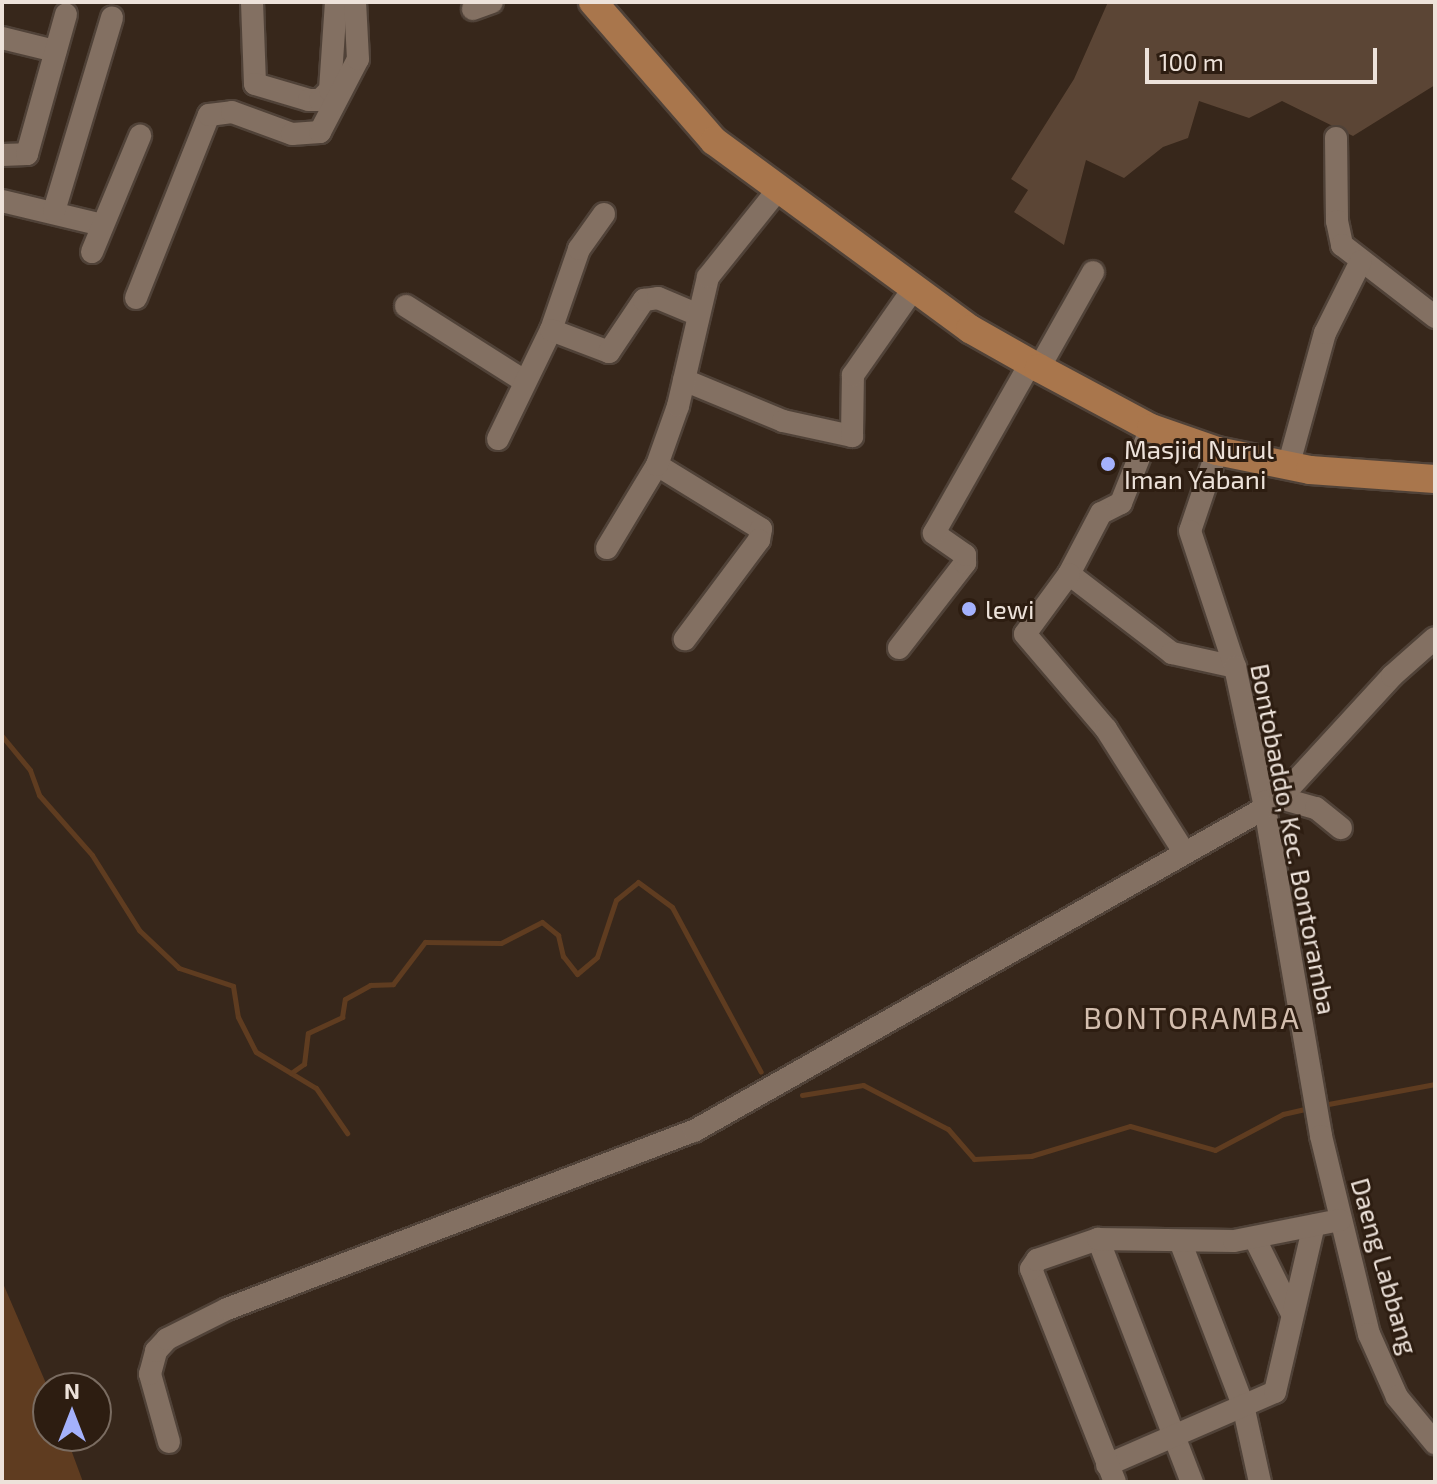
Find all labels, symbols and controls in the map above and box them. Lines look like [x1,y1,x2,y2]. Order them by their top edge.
scale bar [1149,32,1381,82]
text: 100 m [1159,47,1224,76]
place label: Masjid Nurul Iman Yabani [1124,433,1274,494]
marker: Masjid Nurul Iman Yabani [1099,455,1117,473]
place label: lewi [985,593,1035,625]
marker: lewi [960,600,978,618]
street label: Bontobaddo, Kec. Bontoramba [1245,661,1343,1017]
district label: BONTORAMBA [1083,999,1301,1035]
street label: Daeng Labbang [1345,1174,1425,1358]
north arrow [32,1372,112,1452]
text: N [64,1377,80,1403]

